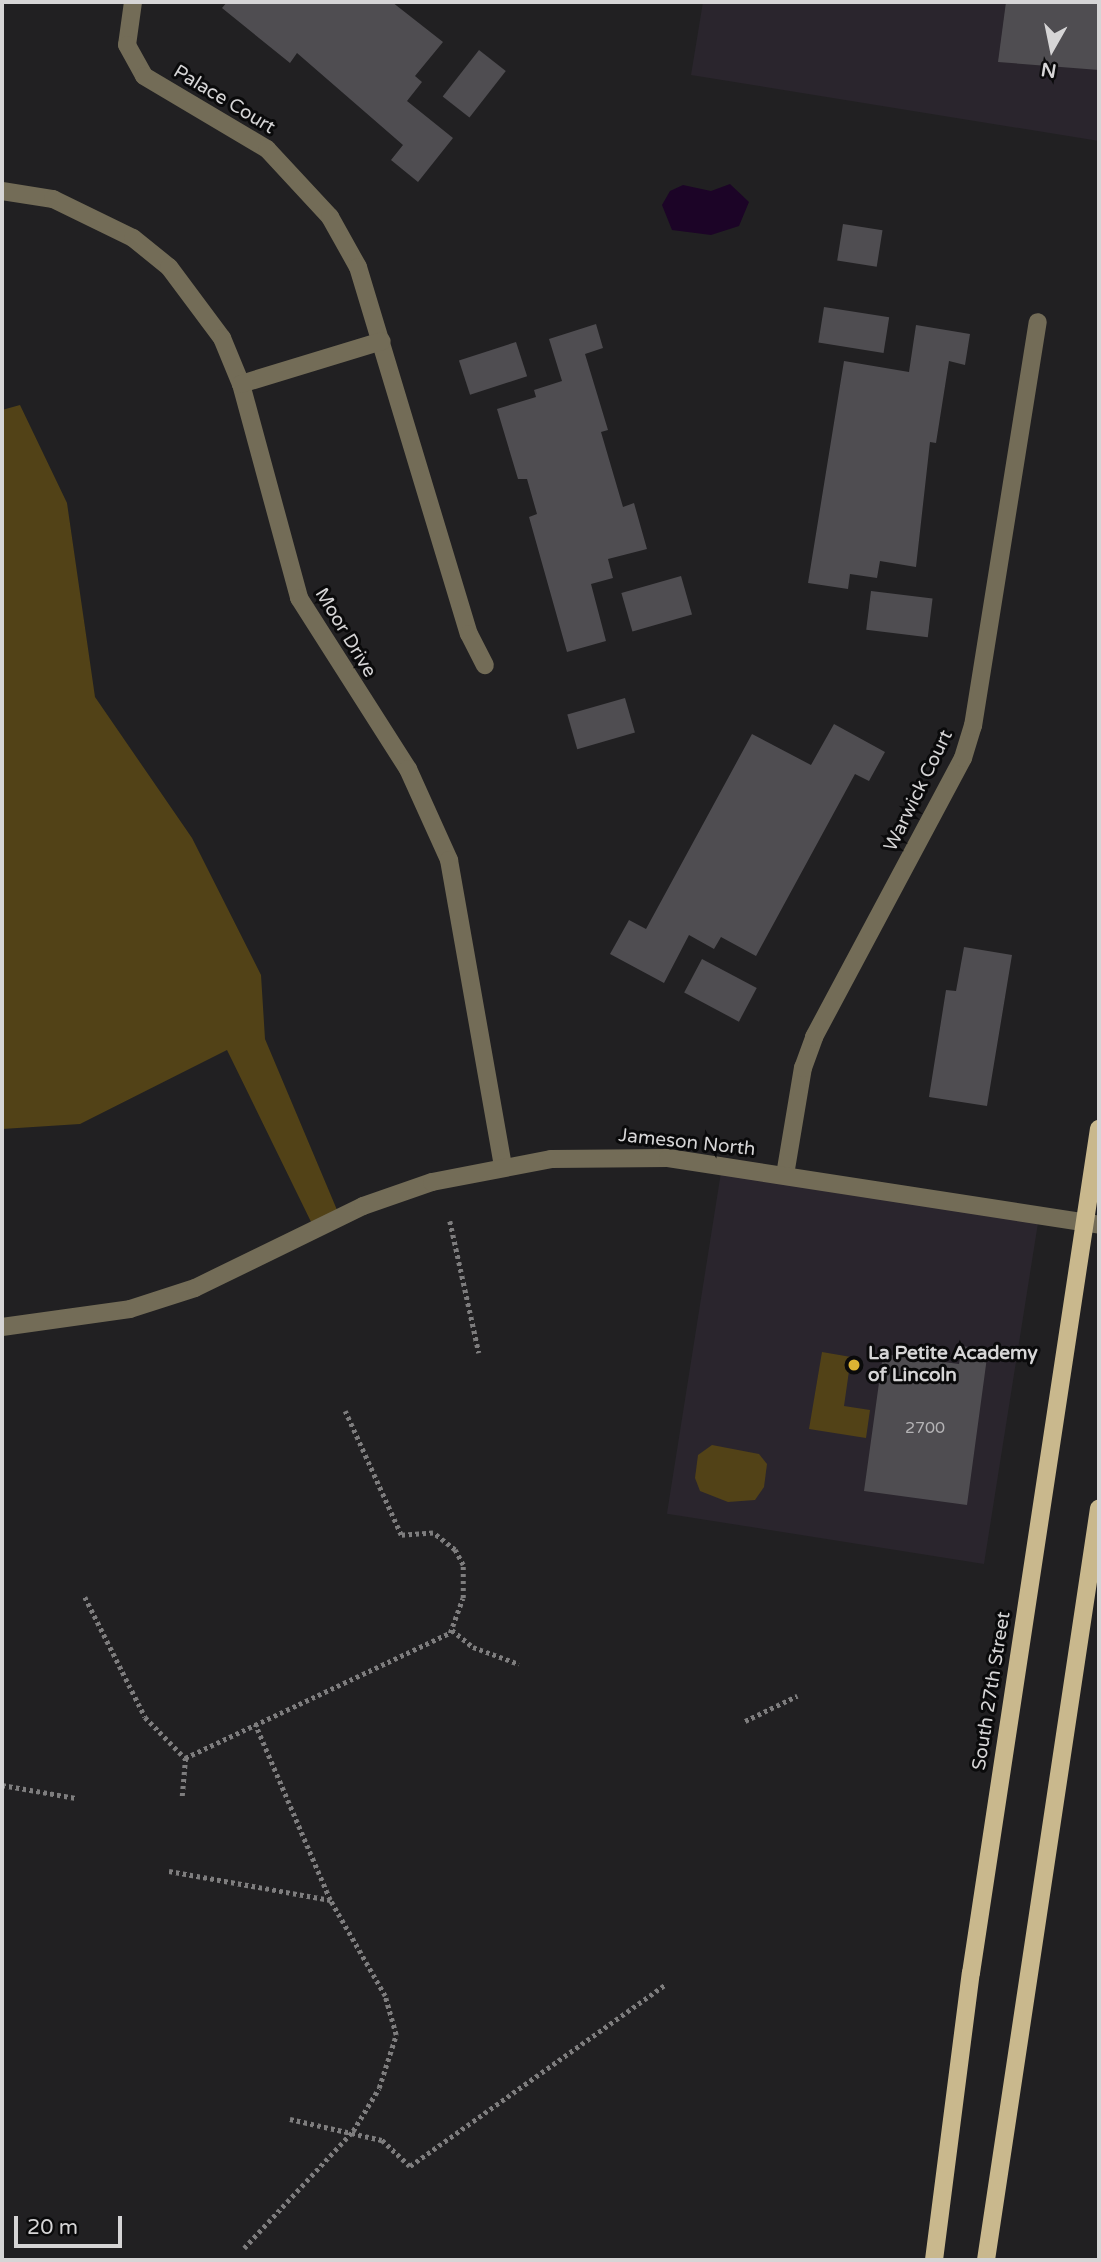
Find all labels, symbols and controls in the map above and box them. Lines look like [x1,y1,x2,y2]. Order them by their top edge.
north arrow [1017,14,1087,84]
text: N [1039,58,1058,82]
street label: Palace Court [169,61,279,139]
street label: Moor Drive [309,584,381,682]
street label: Warwick Court [880,727,958,855]
street label: Jameson North [617,1124,757,1162]
place label: La Petite Academy of Lincoln [868,1343,1038,1387]
marker: La Petite Academy of Lincoln [846,1357,862,1373]
house number: 2700 [905,1418,945,1438]
street label: South 27th Street [968,1610,1016,1772]
scale bar [18,2202,126,2246]
text: 20 m [27,2215,78,2240]

